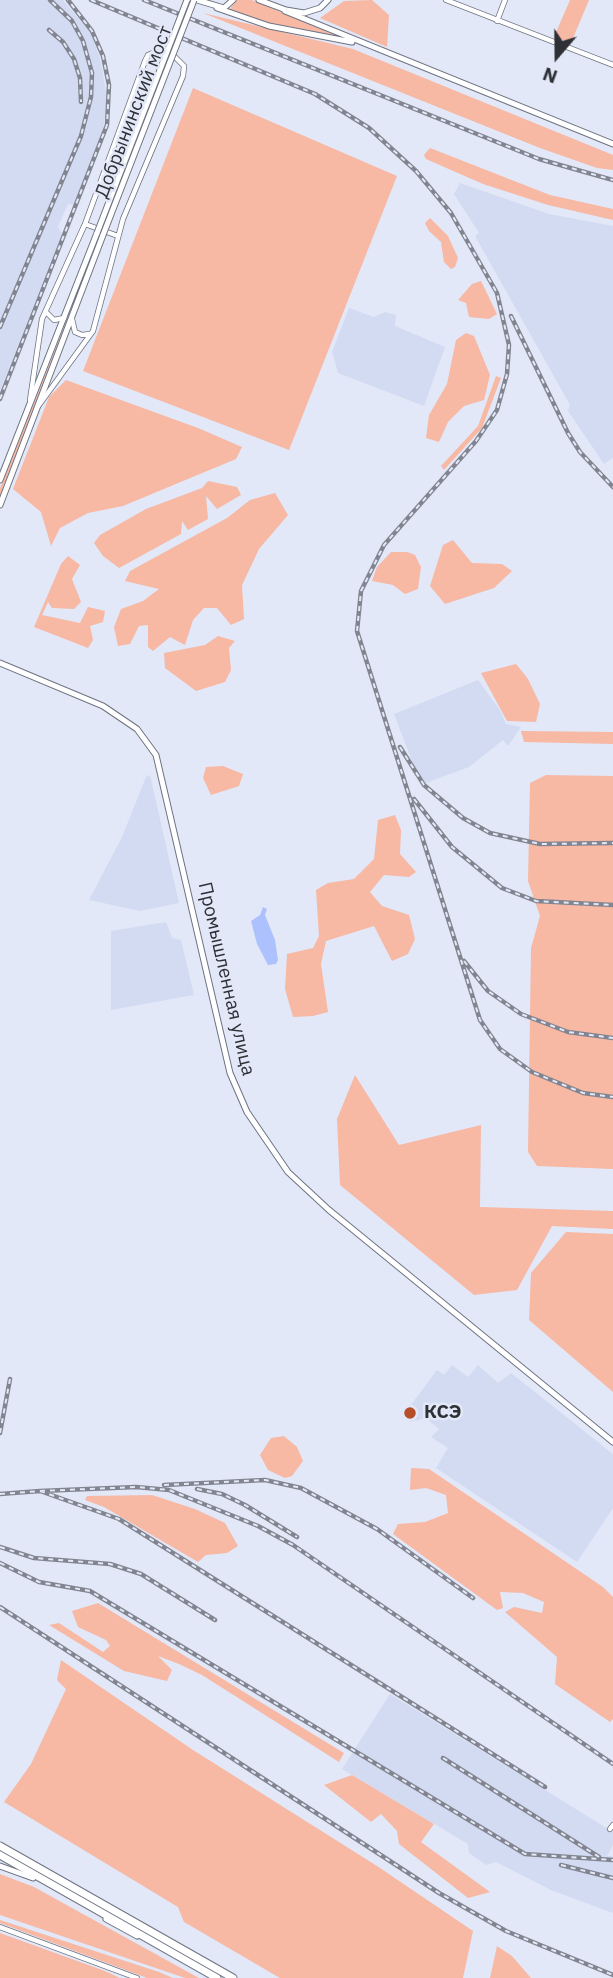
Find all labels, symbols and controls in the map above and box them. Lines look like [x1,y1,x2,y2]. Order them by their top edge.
north arrow [522,21,592,91]
street label: Добрынинский мост [91,23,177,201]
text: N [539,62,560,89]
street label: Промышленная улица [193,880,259,1078]
place label: КСЭ [424,1402,462,1424]
marker: КСЭ [402,1405,418,1421]

